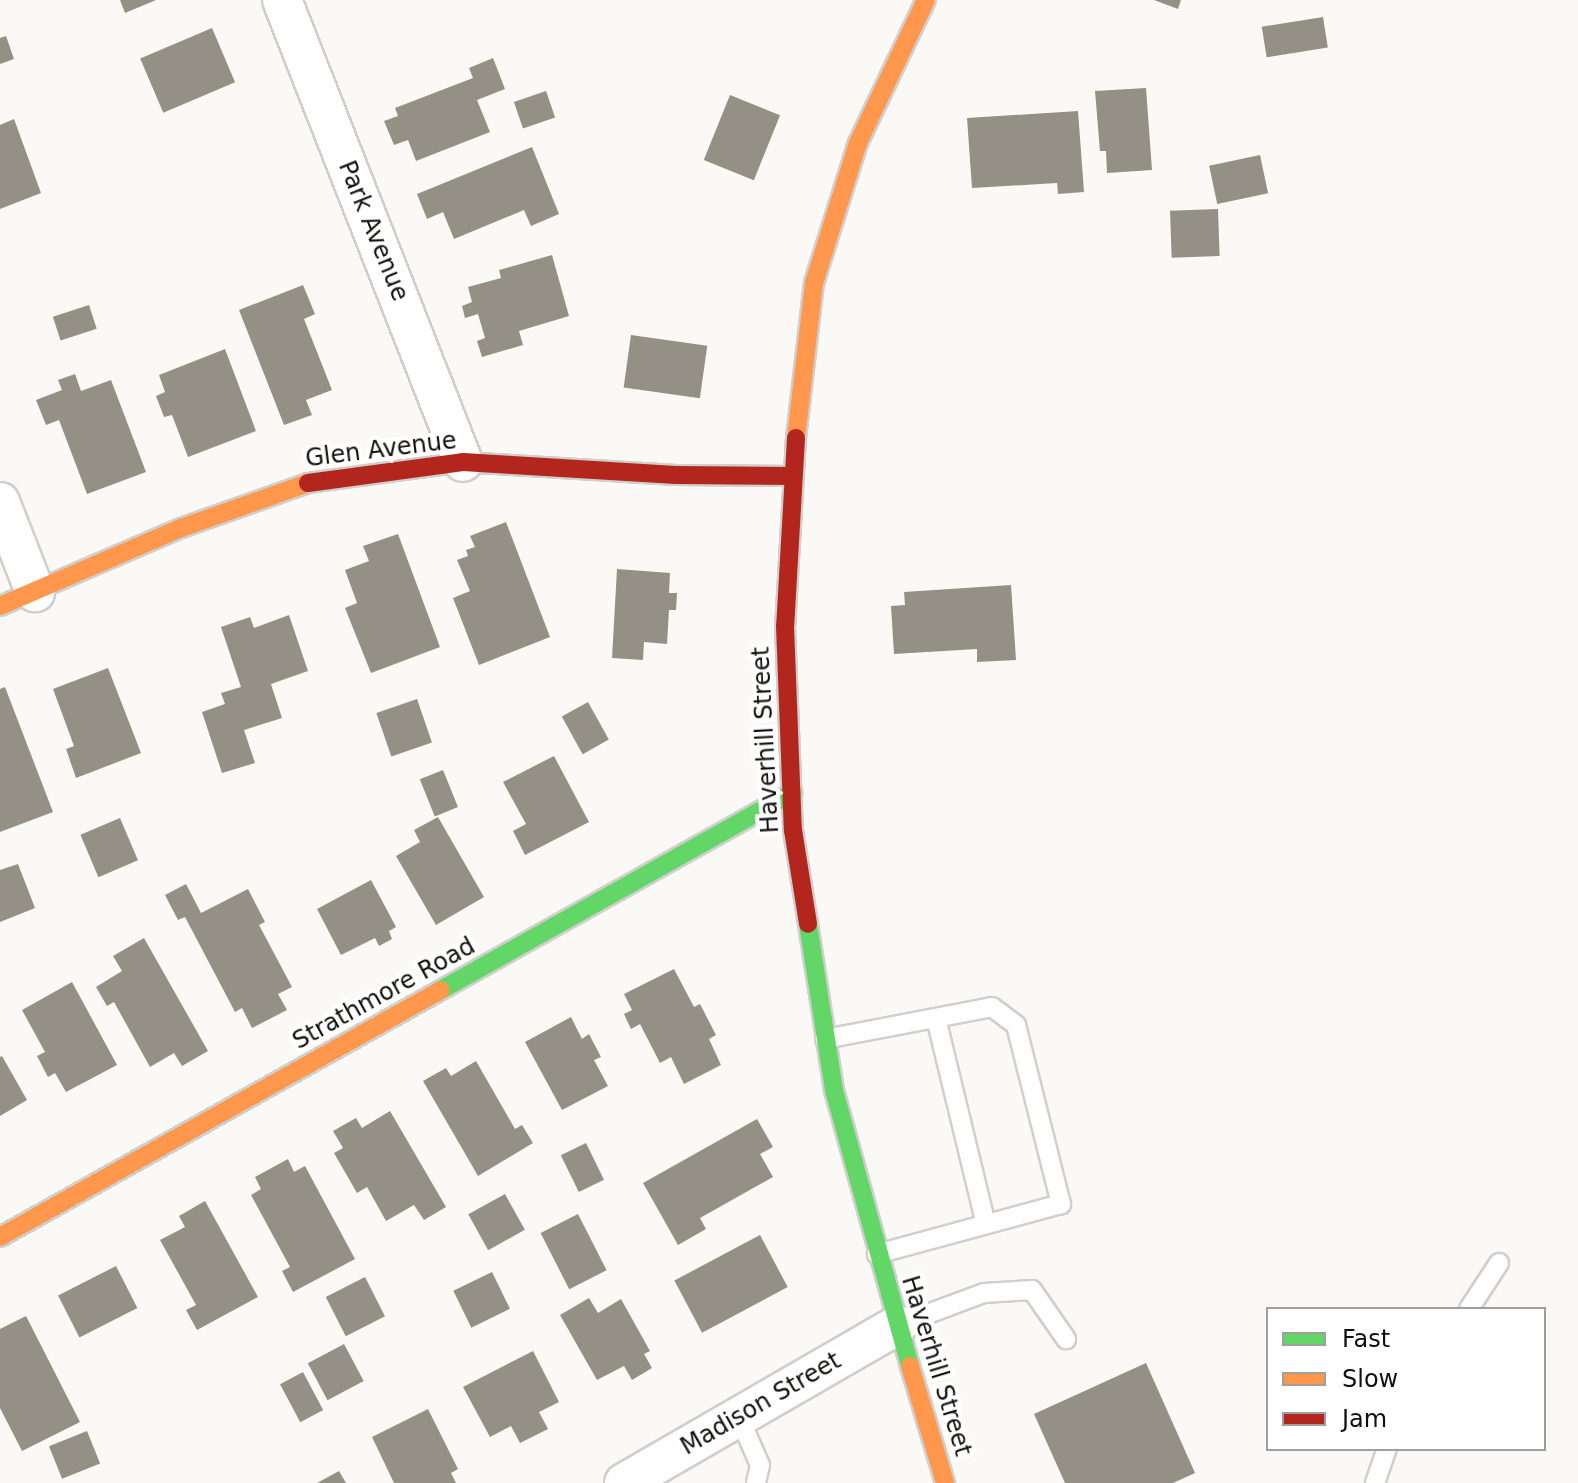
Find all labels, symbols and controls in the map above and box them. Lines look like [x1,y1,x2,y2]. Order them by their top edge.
street label: Park Avenue [332,157,414,305]
street label: Glen Avenue [304,426,458,474]
street label: Haverhill Street [747,646,785,834]
street label: Strathmore Road [288,932,480,1056]
street label: Haverhill Street [895,1272,977,1460]
legend [1266,1307,1546,1451]
text: Fast [1342,1325,1390,1353]
street label: Madison Street [676,1346,846,1462]
text: Slow [1342,1365,1398,1393]
text: Jam [1342,1405,1387,1433]

